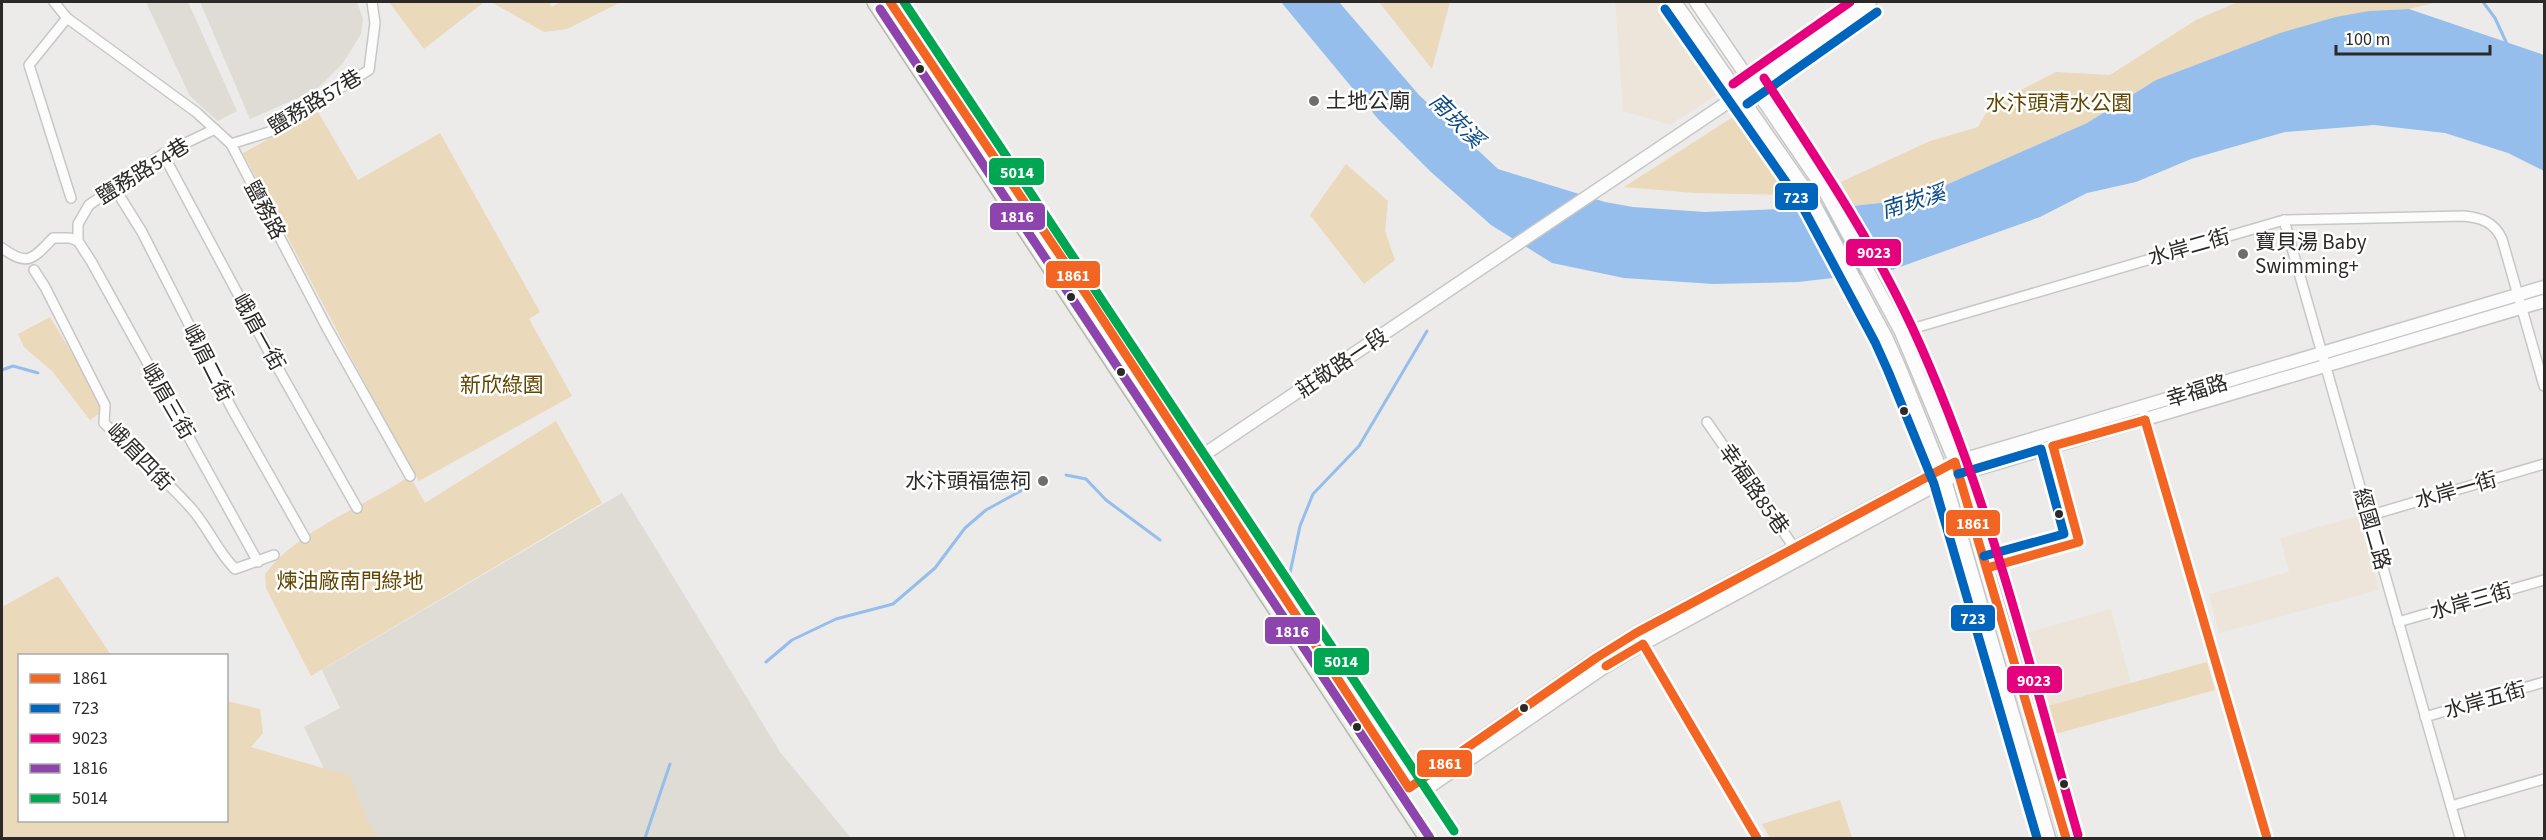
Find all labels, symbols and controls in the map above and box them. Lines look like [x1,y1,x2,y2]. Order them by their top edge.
scale bar [2336,18,2490,56]
text: 100 m [2345,27,2390,52]
street label: 鹽務路57巷 [262,62,368,142]
unlabelled marker [914,63,926,75]
place label: 土地公廟 [1326,86,1410,116]
water label: 南崁溪 [1422,86,1493,157]
park label: 水汴頭清水公園 [1986,88,2133,118]
marker: 土地公廟 [1307,94,1321,108]
street label: 鹽務路54巷 [91,130,195,212]
line badge: 5014 [988,157,1045,186]
text: 5014 [1000,162,1034,184]
street label: 鹽務路 [237,175,293,245]
water label: 南崁溪 [1877,176,1952,227]
line badge: 723 [1774,182,1819,211]
text: 723 [1783,187,1809,209]
line badge: 1816 [989,202,1046,231]
text: 1816 [1000,206,1034,228]
street label: 水岸二街 [2144,221,2234,273]
place label: 寶貝湯 Baby Swimming+ [2255,227,2367,281]
line badge: 9023 [1845,238,1902,267]
text: 9023 [1857,242,1891,264]
marker: 寶貝湯 Baby Swimming+ [2236,247,2250,261]
line badge: 1861 [1045,260,1101,289]
text: 1861 [1056,265,1090,287]
street label: 峨眉一街 [226,288,292,376]
unlabelled marker [1065,291,1077,303]
street label: 峨眉二街 [176,319,240,407]
street label: 莊敬路一段 [1290,321,1394,405]
street label: 峨眉三街 [134,357,202,445]
unlabelled marker [1115,366,1127,378]
street label: 幸福路 [2162,367,2232,415]
park label: 新欣綠園 [460,370,544,400]
unlabelled marker [1898,405,1910,417]
street label: 峨眉四街 [100,416,180,498]
street label: 幸福路85巷 [1712,437,1796,541]
street label: 水岸一街 [2411,464,2501,516]
place label: 水汴頭福德祠 [905,466,1031,496]
marker: 水汴頭福德祠 [1036,474,1050,488]
street label: 經國二路 [2346,484,2398,574]
unlabelled marker [2053,508,2065,520]
line badge: 1861 [1945,509,2001,537]
text: 1861 [1956,513,1990,535]
park label: 煉油廠南門綠地 [277,566,424,596]
street label: 水岸三街 [2426,575,2516,627]
line badge: 723 [1950,604,1996,632]
text: 723 [1960,608,1986,630]
line badge: 1816 [1264,616,1321,645]
text: 1816 [1275,621,1309,643]
line badge: 5014 [1313,647,1370,676]
text: 5014 [1324,651,1358,673]
legend [18,654,228,822]
line badge: 9023 [2006,665,2063,694]
text: 1861 [72,666,108,691]
text: 9023 [2017,670,2051,692]
street label: 水岸五街 [2440,674,2530,726]
text: 723 [72,696,99,721]
unlabelled marker [1518,702,1530,714]
unlabelled marker [1351,721,1363,733]
text: 9023 [72,726,108,751]
line badge: 1861 [1416,749,1473,778]
text: 1861 [1428,753,1462,775]
text: 1816 [72,756,108,781]
unlabelled marker [2058,778,2070,790]
text: 5014 [72,786,108,811]

